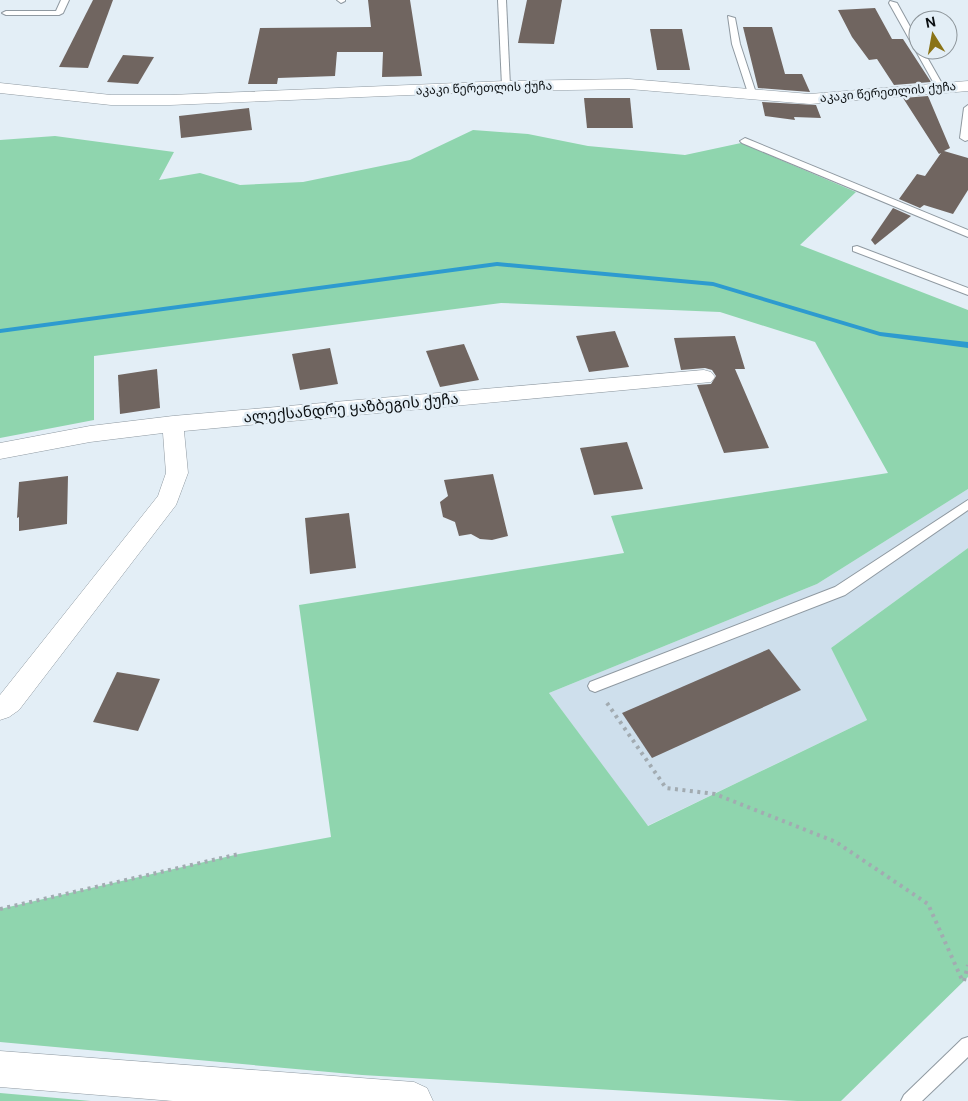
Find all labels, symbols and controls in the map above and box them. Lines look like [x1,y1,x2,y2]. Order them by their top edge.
north arrow [908,10,958,60]
text: N [924,12,937,32]
street label: აკაკი წერეთლის ქუჩა [416,78,552,98]
street label: აკაკი წერეთლის ქუჩა [819,78,957,106]
street label: ალექსანდრე ყაზბეგის ქუჩა [243,389,459,427]

